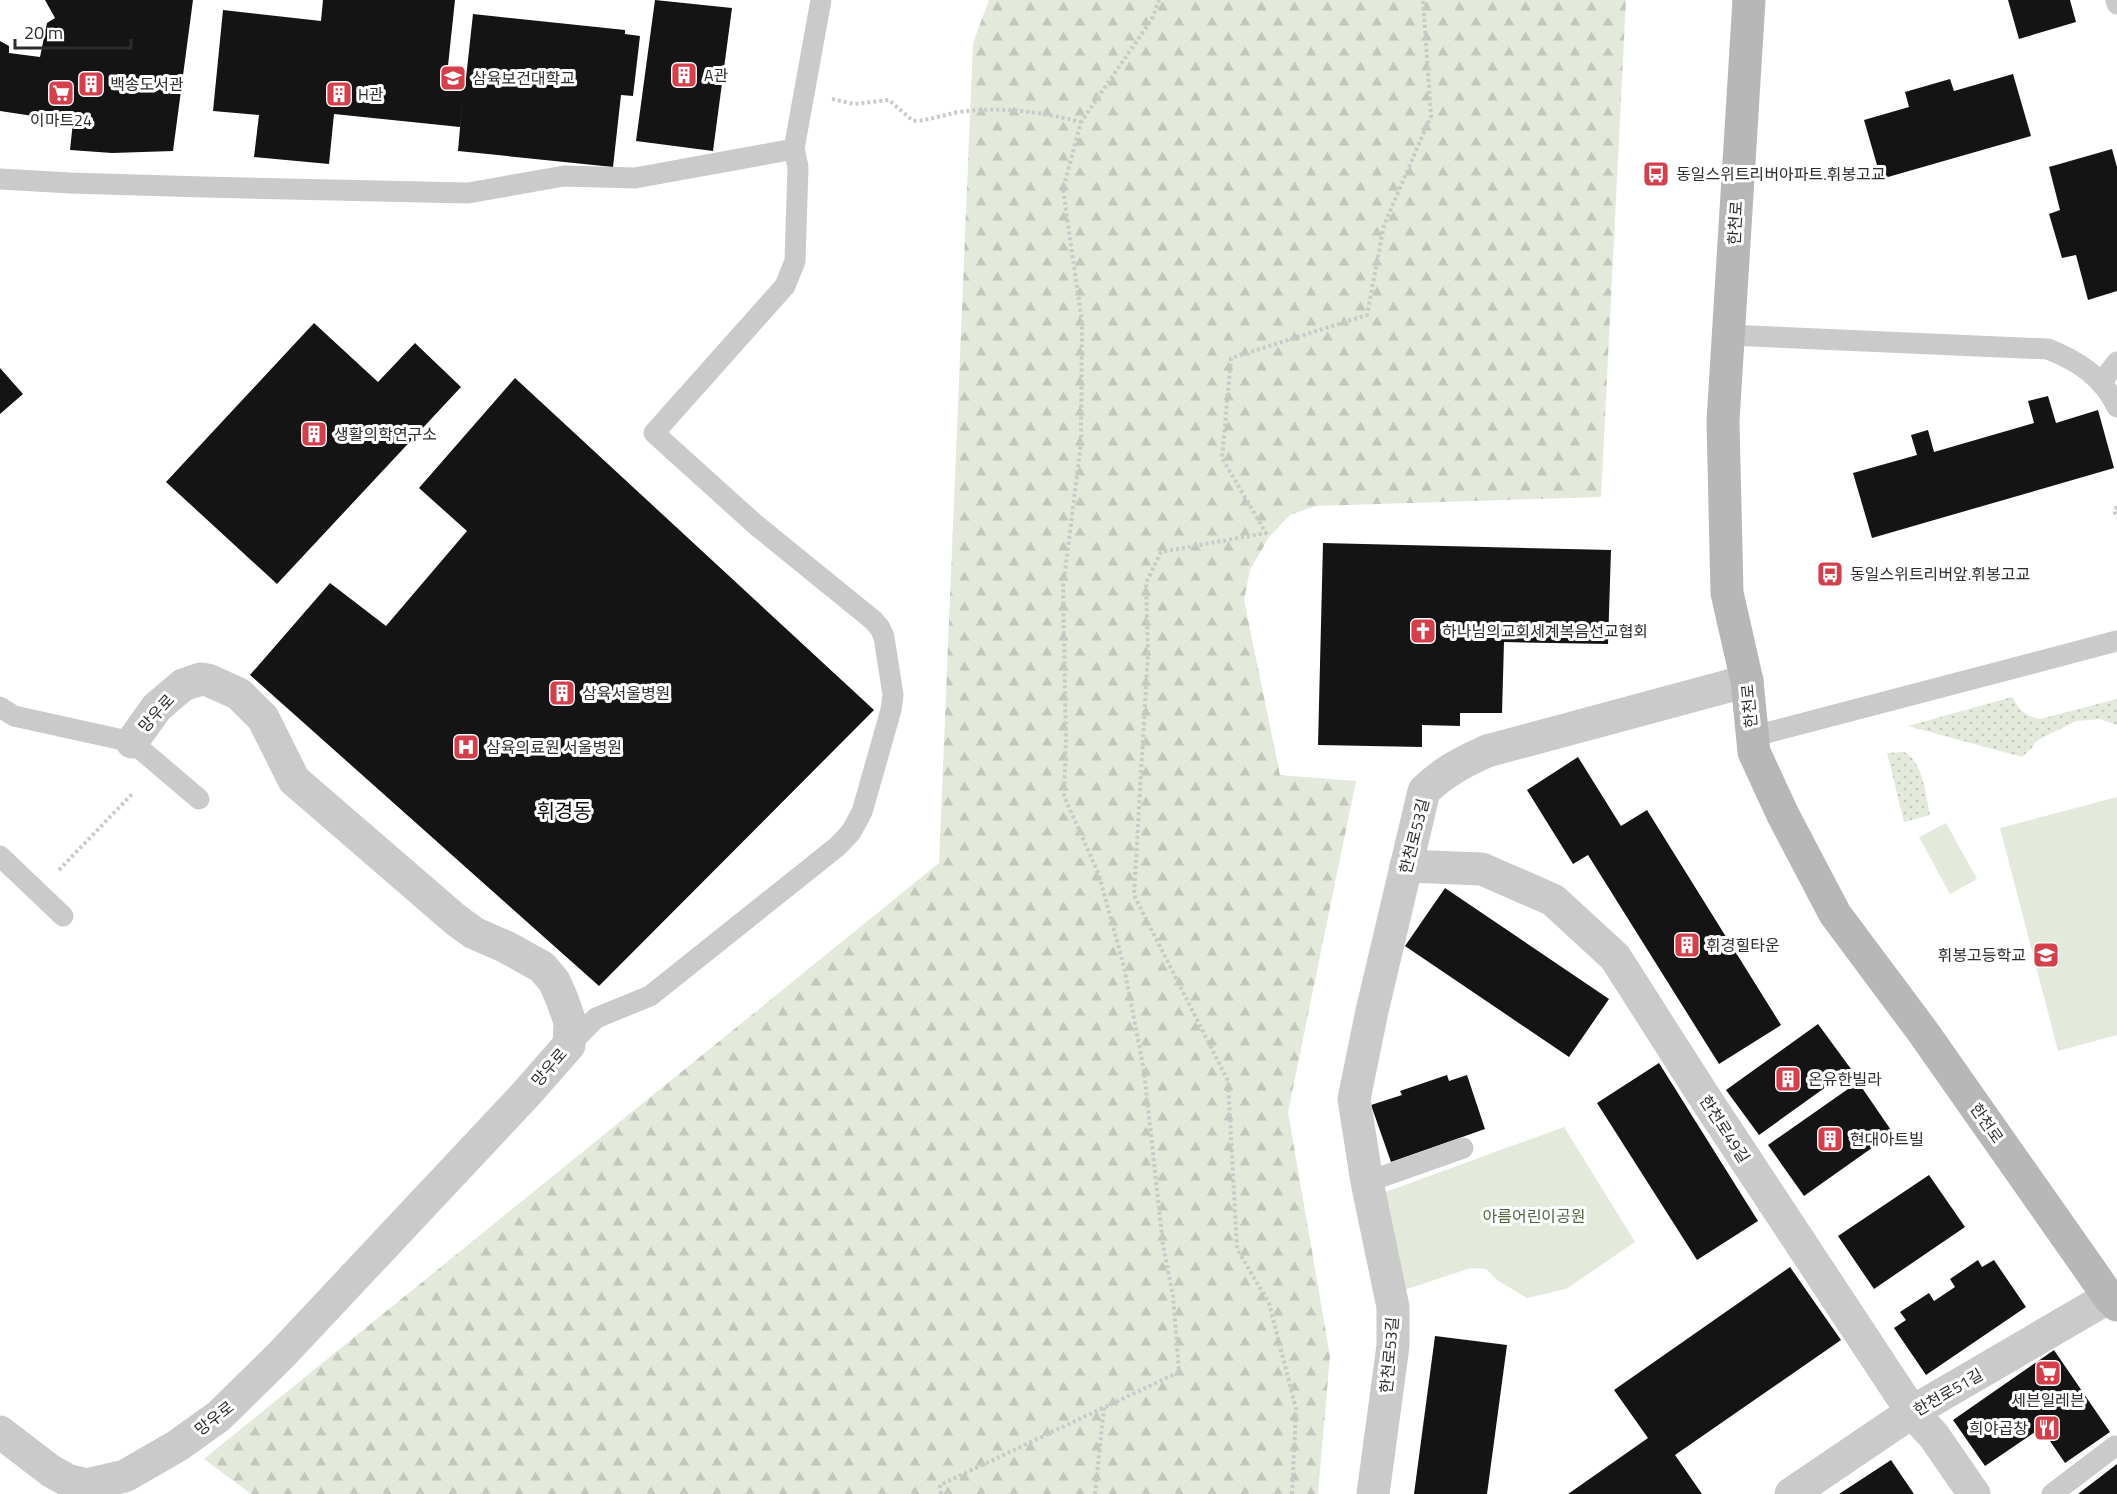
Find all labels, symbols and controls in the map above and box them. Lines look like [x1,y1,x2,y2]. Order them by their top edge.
scale bar [15,12,130,50]
text: 20 m [24,19,63,46]
building icon: A관 [669,60,699,90]
school or university icon: 삼육보건대학교 [438,63,468,93]
place label: A관 [704,63,729,87]
place label: 삼육보건대학교 [472,66,575,90]
building icon: 백송도서관 [76,69,106,99]
place label: 백송도서관 [110,72,184,96]
supermarket icon: 이마트24 [46,78,76,108]
building icon: H관 [324,79,354,109]
place label: H관 [358,82,384,106]
place label: 이마트24 [30,108,92,132]
bus stop icon: 동일스위트리버아파트.휘봉고교 [1641,159,1671,189]
place label: 동일스위트리버아파트.휘봉고교 [1676,162,1886,186]
street label: 한천로 [1722,200,1748,246]
building icon: 생활의학연구소 [299,419,329,449]
place label: 생활의학연구소 [334,422,437,446]
bus stop icon: 동일스위트리버앞.휘봉고교 [1815,559,1845,589]
place label: 동일스위트리버앞.휘봉고교 [1850,562,2030,586]
church icon: 하나님의교회세계복음선교협회 [1408,616,1438,646]
place label: 하나님의교회세계복음선교협회 [1442,619,1648,643]
building icon: 삼육서울병원 [547,678,577,708]
place label: 삼육서울병원 [582,681,670,705]
street label: 한천로 [1735,683,1763,729]
street label: 망우로 [132,688,180,737]
hospital icon: 삼육의료원 서울병원 [451,732,481,762]
place label: 삼육의료원 서울병원 [486,735,622,759]
district label: 휘경동 [536,795,592,826]
street label: 한천로53길 [1393,796,1435,876]
building icon: 휘경힐타운 [1672,930,1702,960]
place label: 휘경힐타운 [1706,933,1780,957]
school or university icon: 휘봉고등학교 [2031,940,2061,970]
place label: 휘봉고등학교 [1938,943,2026,967]
street label: 망우로 [525,1042,573,1092]
building icon: 온유한빌라 [1773,1064,1803,1094]
place label: 온유한빌라 [1808,1067,1882,1091]
street label: 한천로49길 [1694,1090,1756,1168]
street label: 한천로 [1965,1098,2010,1148]
building icon: 현대아트빌 [1815,1124,1845,1154]
place label: 현대아트빌 [1850,1127,1924,1151]
park label: 아름어린이공원 [1482,1204,1586,1228]
street label: 한천로53길 [1374,1316,1404,1394]
supermarket icon: 세븐일레븐 [2033,1358,2063,1388]
street label: 한천로51길 [1909,1362,1987,1422]
place label: 세븐일레븐 [2011,1388,2085,1412]
street label: 망우로 [189,1395,239,1441]
restaurant icon: 희야곱창 [2032,1413,2062,1443]
place label: 희야곱창 [1969,1416,2028,1440]

